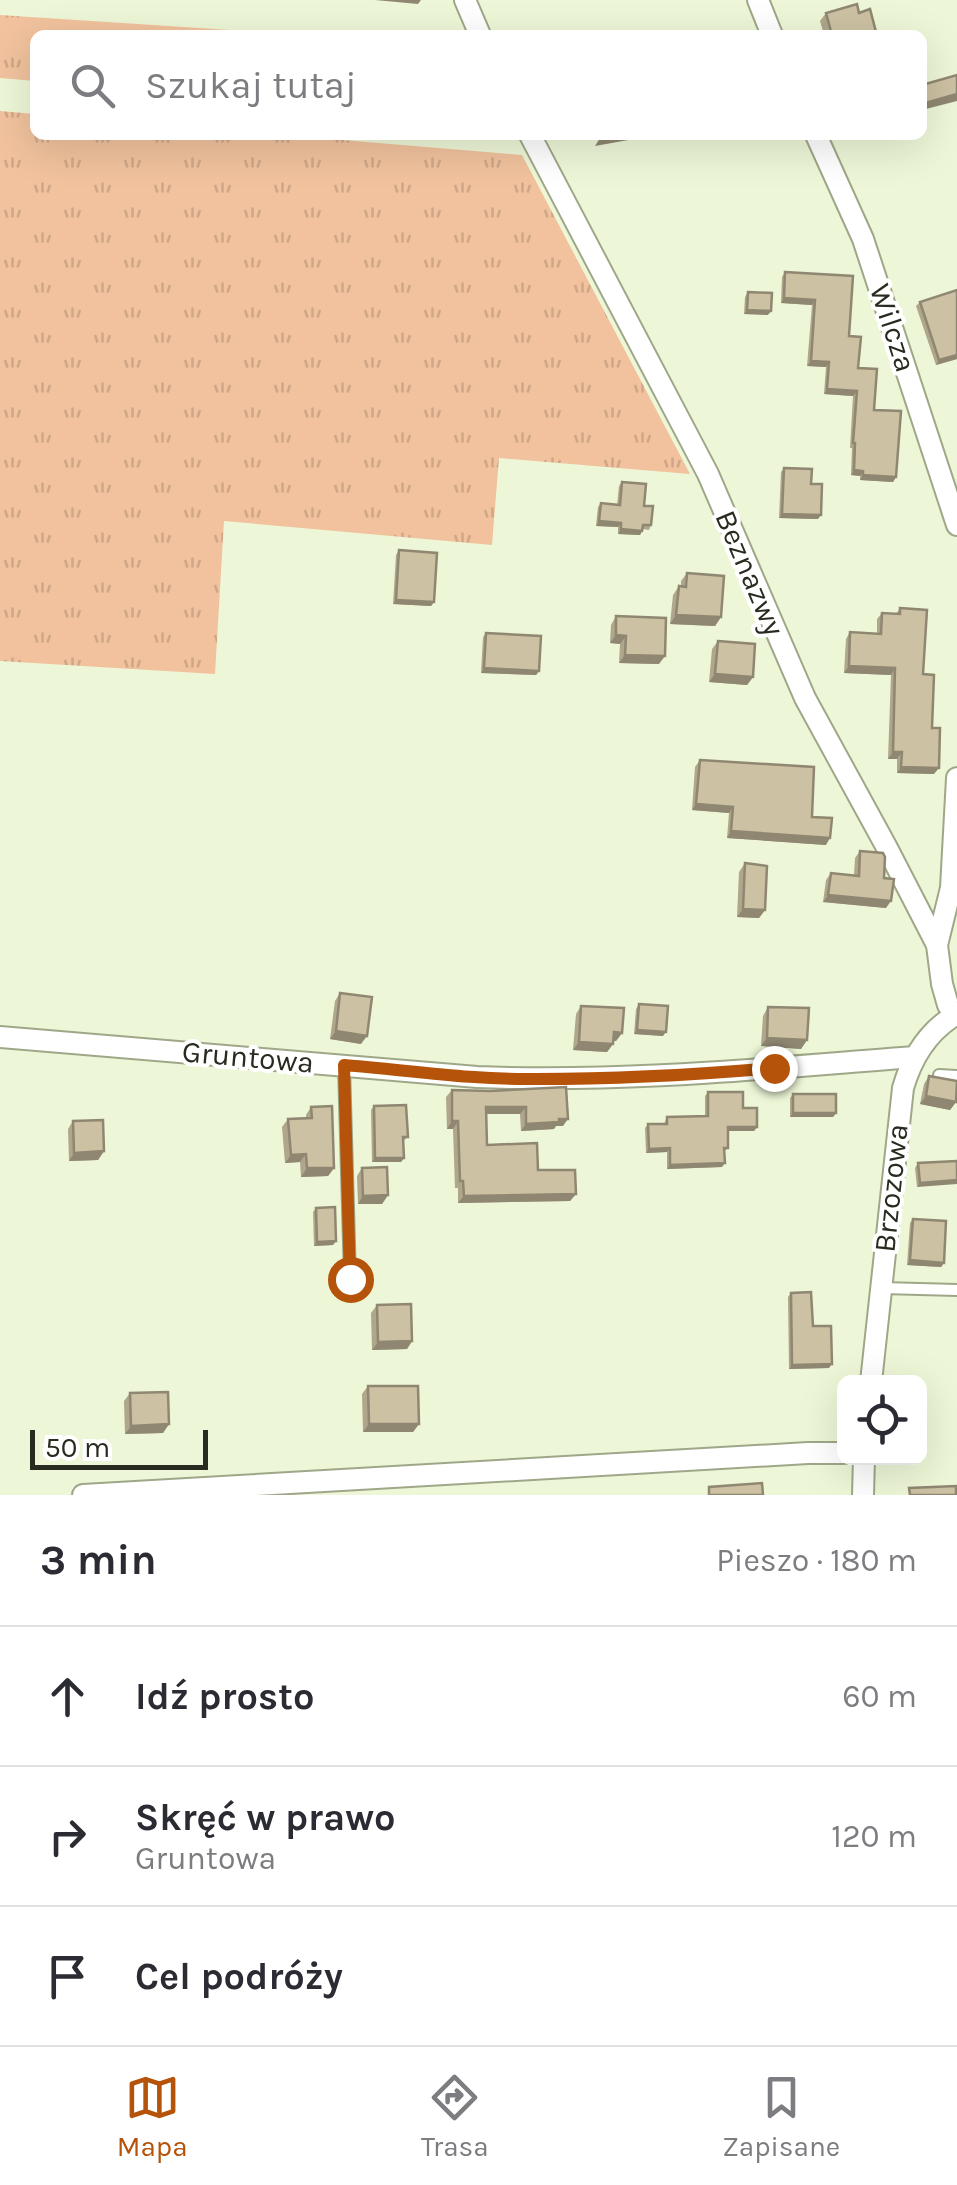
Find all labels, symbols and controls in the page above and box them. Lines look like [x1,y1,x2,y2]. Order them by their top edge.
search box [30,30,927,140]
icon: search [65,58,120,113]
text: Szukaj tutaj [145,63,357,108]
street label: Wilcza [862,279,924,377]
street label: Beznazwy [707,505,793,641]
street label: Gruntowa [180,1033,316,1081]
route end [752,1046,798,1092]
street label: Brzozowa [866,1122,916,1254]
route start [328,1257,374,1303]
map controls [837,1375,927,1465]
button: locate [837,1375,927,1465]
scale bar [30,1425,208,1470]
text: 50 m [45,1431,110,1464]
text: 3 min [40,1535,157,1585]
text: Pieszo · 180 m [716,1542,917,1579]
icon: ahead [40,1669,95,1724]
text: Idź prosto [135,1674,314,1719]
text: 60 m [842,1678,917,1715]
text: Skręć w prawo [135,1795,396,1840]
icon: right [40,1809,95,1864]
text: 120 m [831,1818,917,1855]
text: Gruntowa [135,1840,276,1877]
icon: arrive [40,1949,95,2004]
text: Cel podróży [135,1954,343,1999]
tab: Mapa [117,2070,188,2163]
tab: Trasa [421,2070,489,2163]
tab: Zapisane [722,2070,840,2163]

